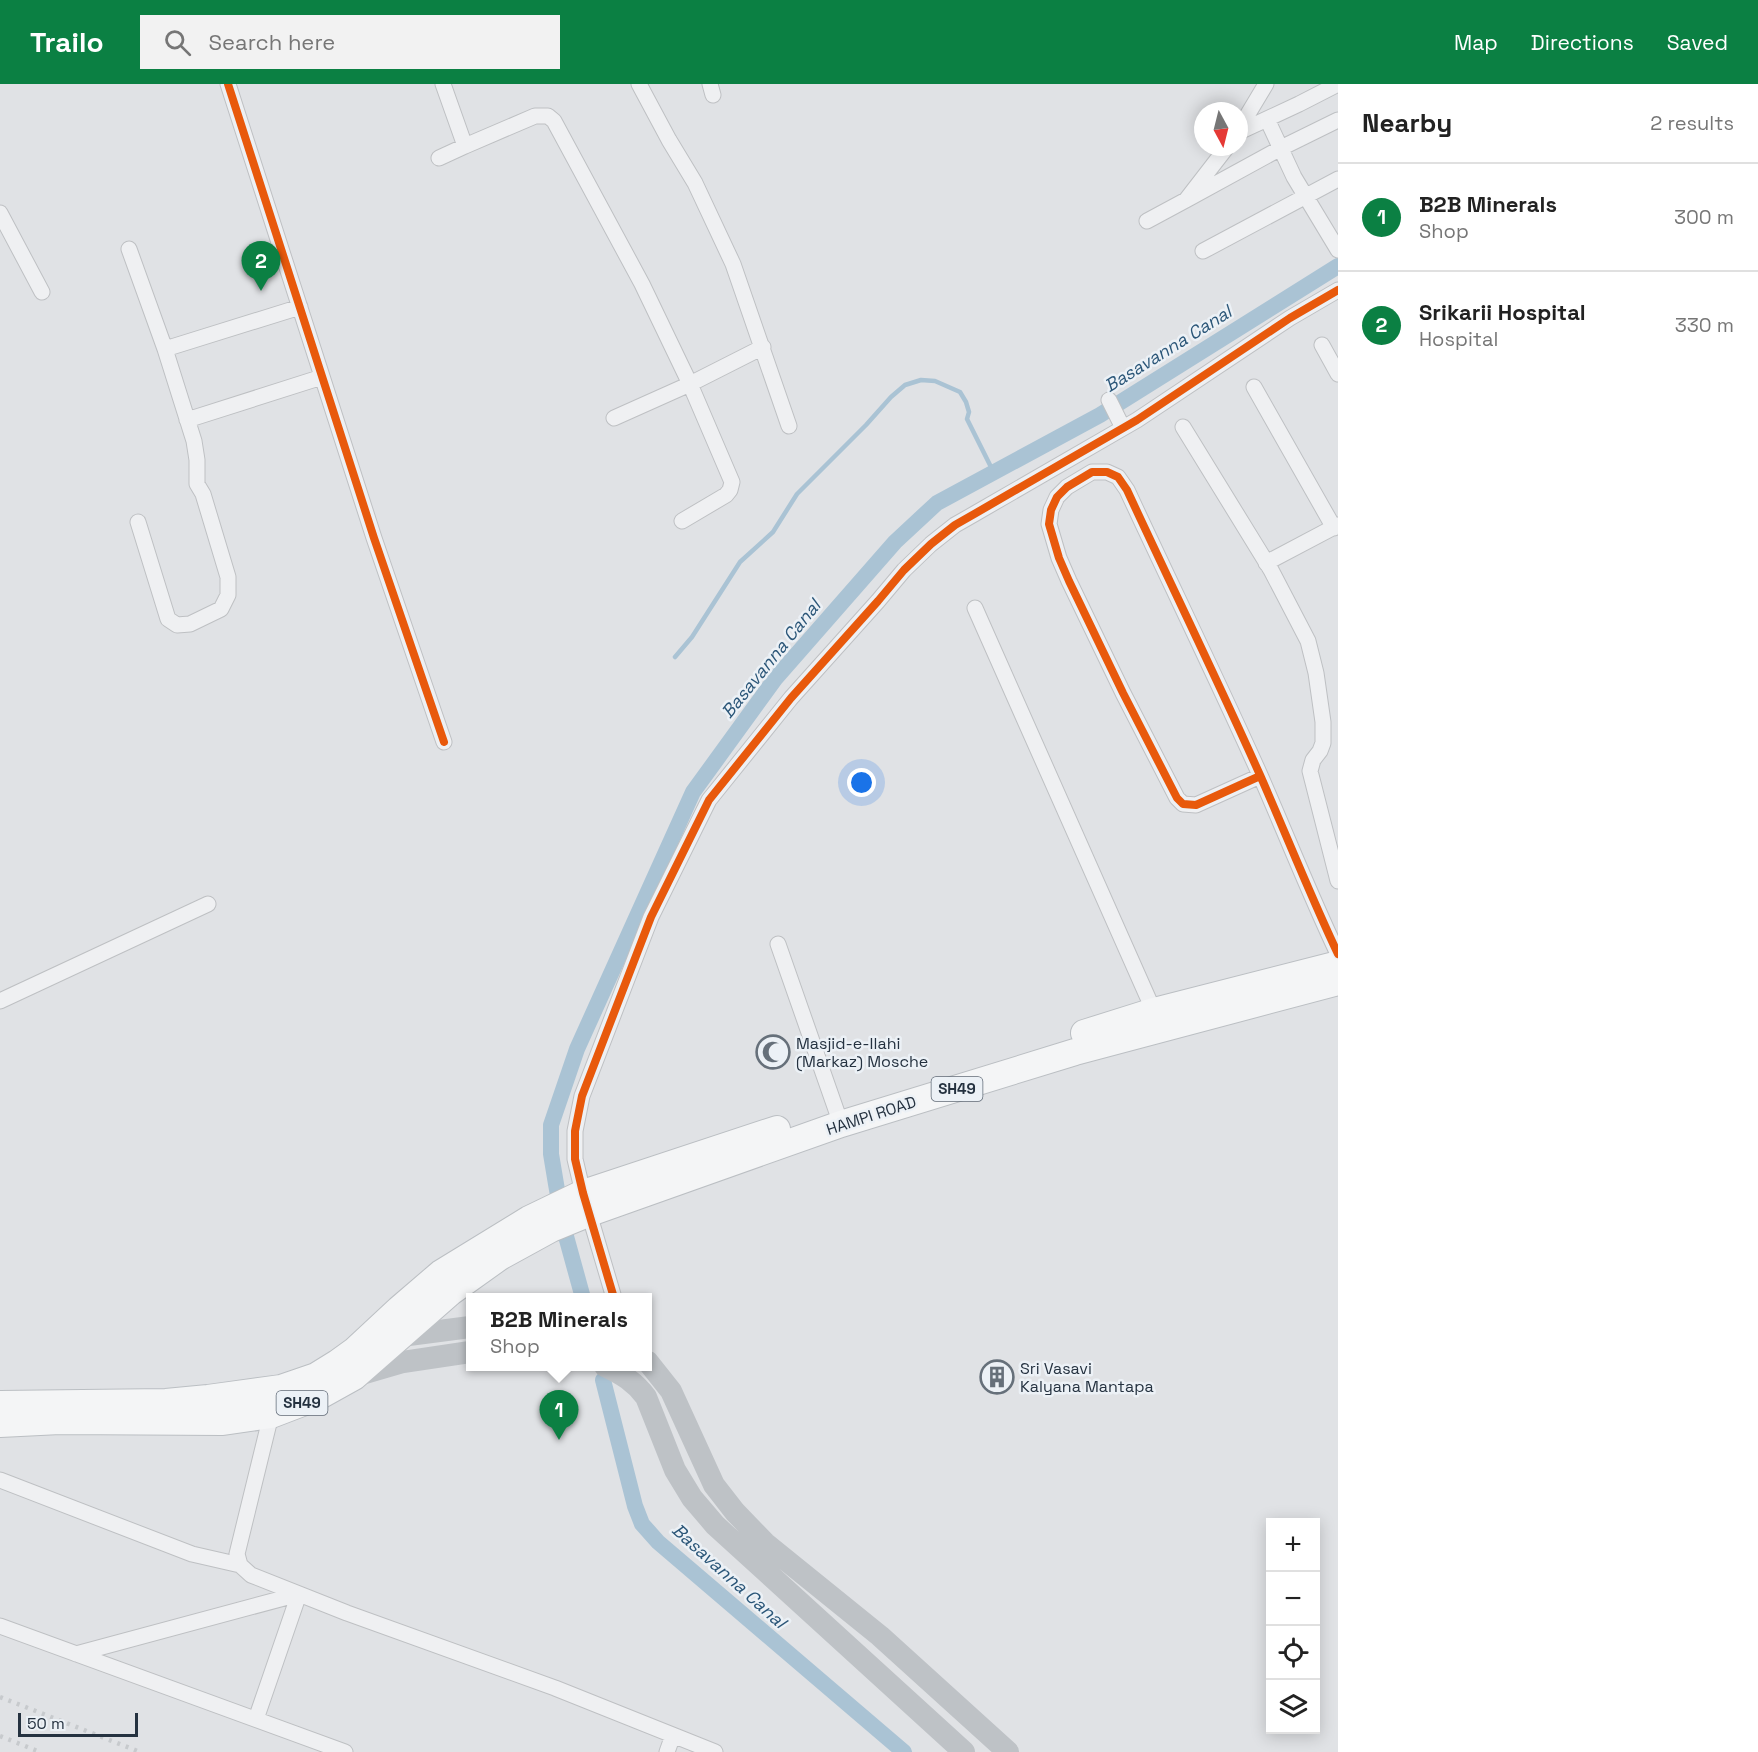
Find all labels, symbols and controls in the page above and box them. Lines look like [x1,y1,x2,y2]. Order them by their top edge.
search box [140,15,560,69]
text: Trailo [30,24,104,60]
icon: search [161,26,194,59]
text: Search here [209,28,335,56]
text: Map [1454,29,1498,56]
text: Directions [1531,29,1634,56]
text: Saved [1667,29,1728,56]
north arrow [1194,102,1248,156]
text: Nearby [1362,106,1452,140]
text: 2 results [1650,110,1734,136]
text: B2B Minerals [1419,190,1557,218]
text: 1 [1377,204,1386,230]
text: 300 m [1674,204,1734,230]
text: Shop [1419,218,1469,244]
pin: 2 [242,242,280,291]
text: Srikarii Hospital [1419,298,1586,326]
water label: Basavanna Canal [1100,299,1238,397]
text: 2 [1376,312,1387,338]
text: 330 m [1675,312,1734,338]
text: Hospital [1419,326,1498,352]
water label: Basavanna Canal [716,593,827,723]
your location [847,768,876,797]
place label: Masjid-e-Ilahi (Markaz) Mosche [796,1033,928,1072]
mosque icon: Masjid-e-Ilahi (Markaz) Mosche [755,1034,791,1070]
road number: SH49 [932,1077,982,1101]
street label: HAMPI ROAD [823,1091,919,1140]
popup [466,1293,652,1371]
text: B2B Minerals [490,1305,628,1333]
text: Shop [490,1333,540,1359]
place label: Sri Vasavi Kalyana Mantapa [1020,1358,1154,1397]
building icon: Sri Vasavi Kalyana Mantapa [979,1359,1015,1395]
pin: 1 [540,1390,578,1440]
road number: SH49 [276,1391,328,1415]
water label: Basavanna Canal [667,1518,793,1635]
map controls [1266,1518,1320,1734]
button: + [1266,1518,1320,1572]
button: − [1266,1572,1320,1626]
button: locate [1266,1626,1320,1680]
button: layers [1266,1680,1320,1734]
scale bar [18,1710,138,1738]
text: 50 m [27,1713,65,1734]

